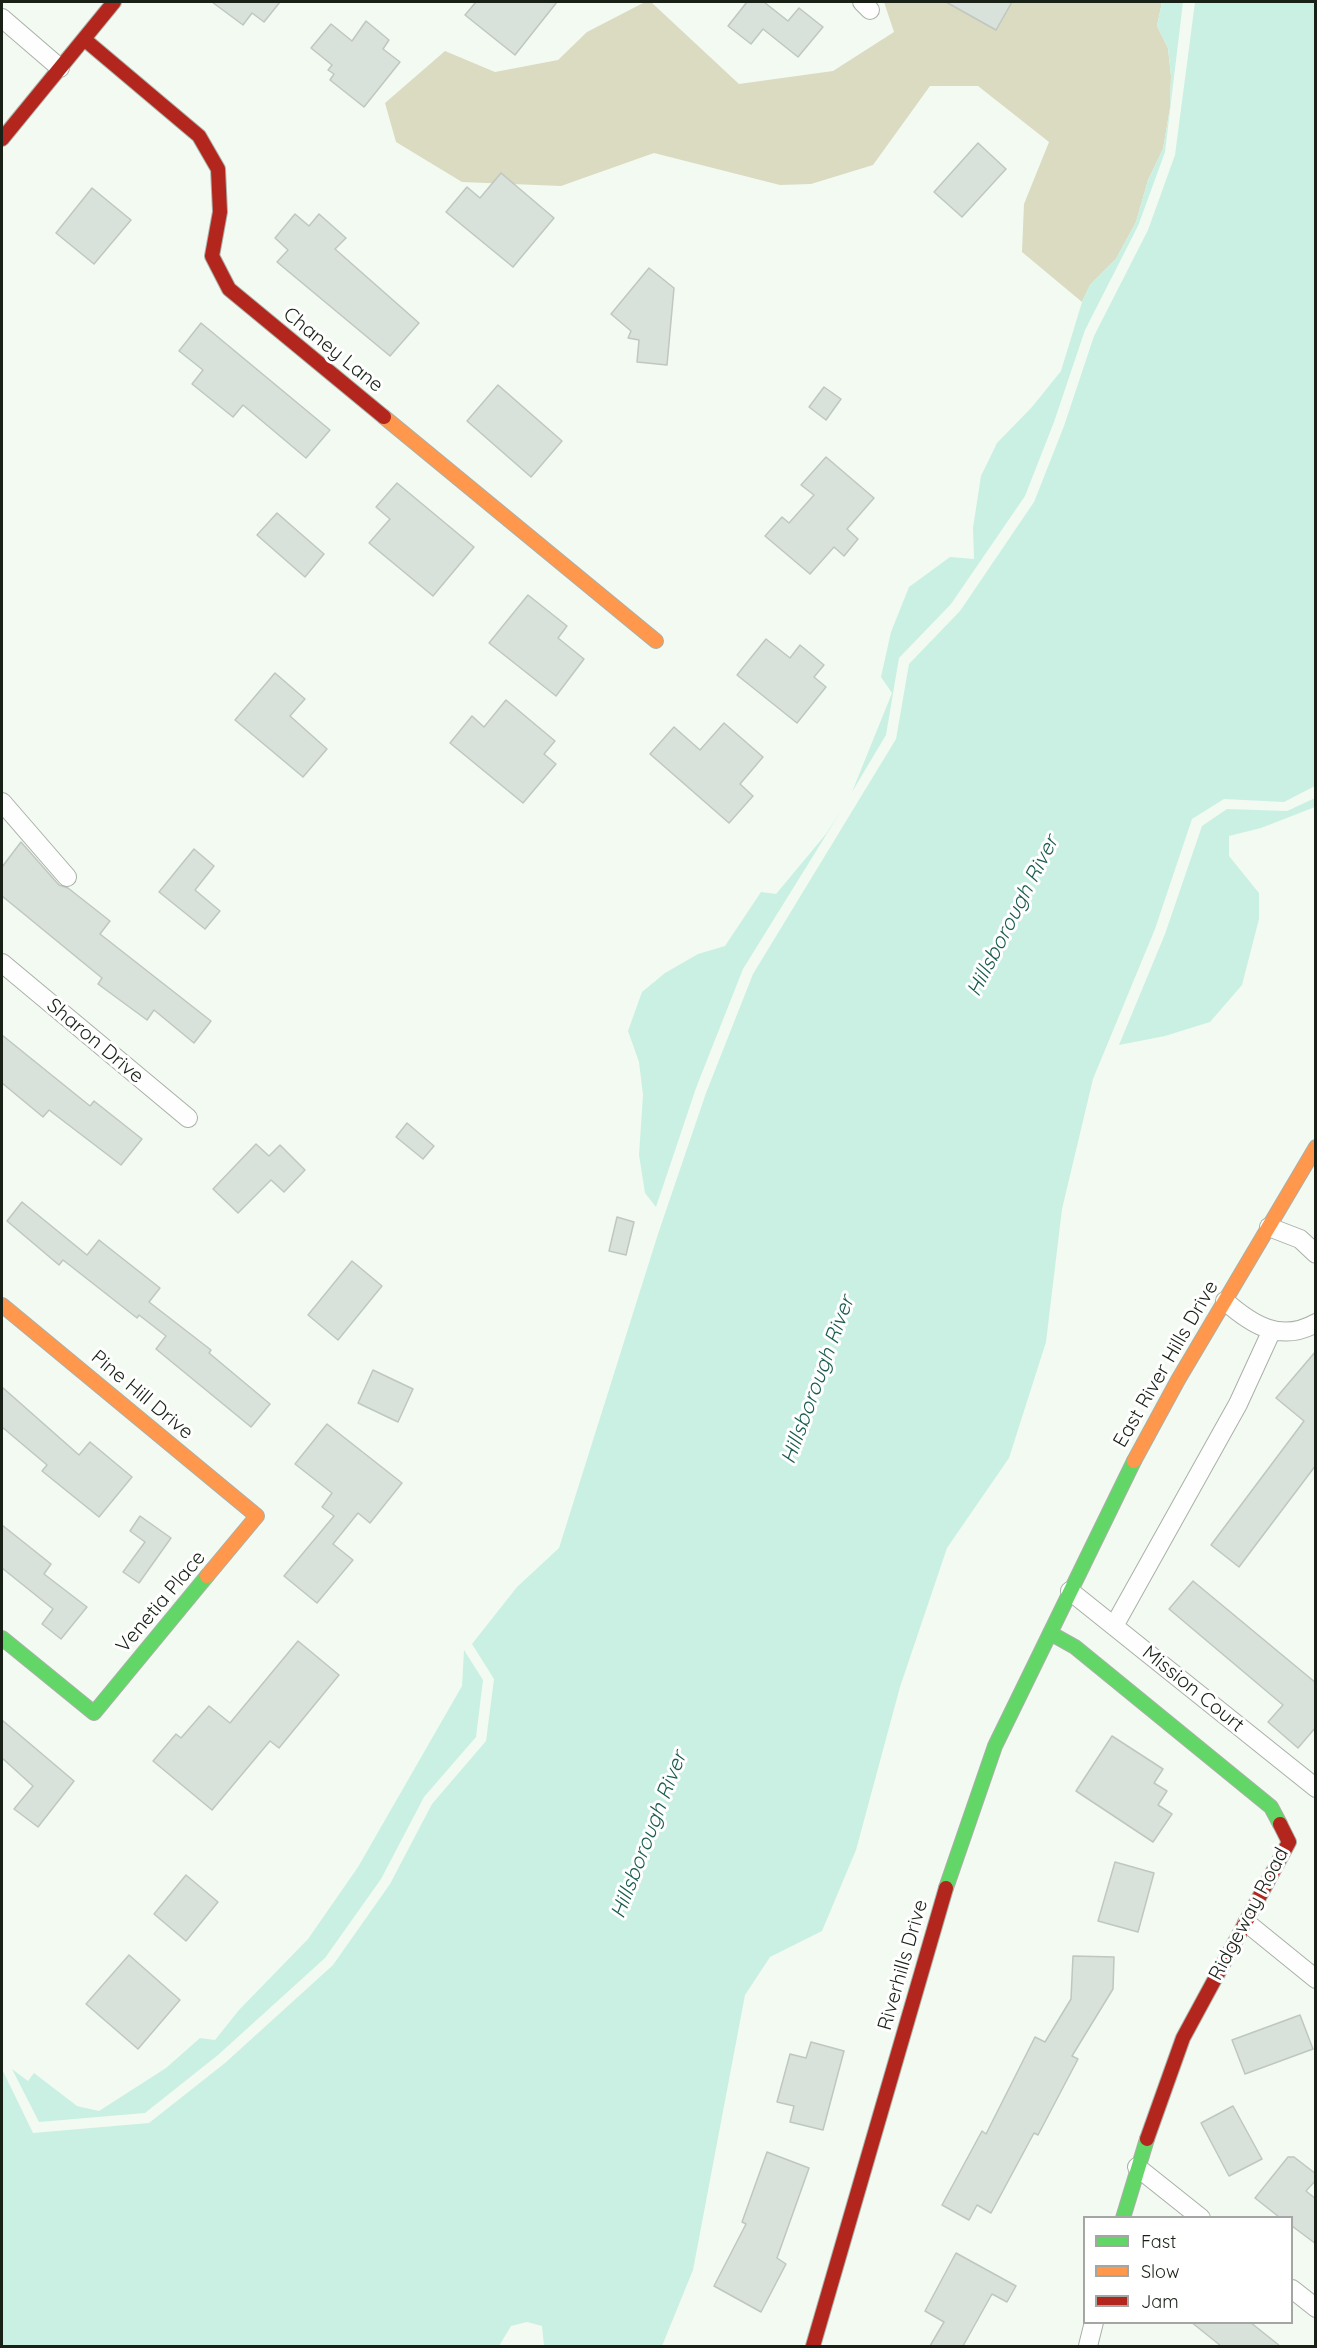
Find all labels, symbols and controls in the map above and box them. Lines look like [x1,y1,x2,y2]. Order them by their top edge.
street label: Chaney Lane [278,302,388,398]
water label: Hillsborough River [962,831,1064,1001]
street label: Sharon Drive [42,993,148,1089]
street label: East River Hills Drive [1108,1276,1224,1452]
water label: Hillsborough River [776,1293,860,1467]
street label: Pine Hill Drive [86,1345,198,1445]
street label: Venetia Place [111,1546,211,1658]
street label: Mission Court [1137,1641,1249,1737]
water label: Hillsborough River [606,1748,692,1922]
street label: Ridgeway Road [1204,1844,1294,1984]
street label: Riverhills Drive [873,1897,933,2033]
legend [1083,2216,1293,2324]
text: Fast [1141,2230,1176,2253]
text: Slow [1141,2260,1179,2283]
text: Jam [1141,2290,1179,2313]

